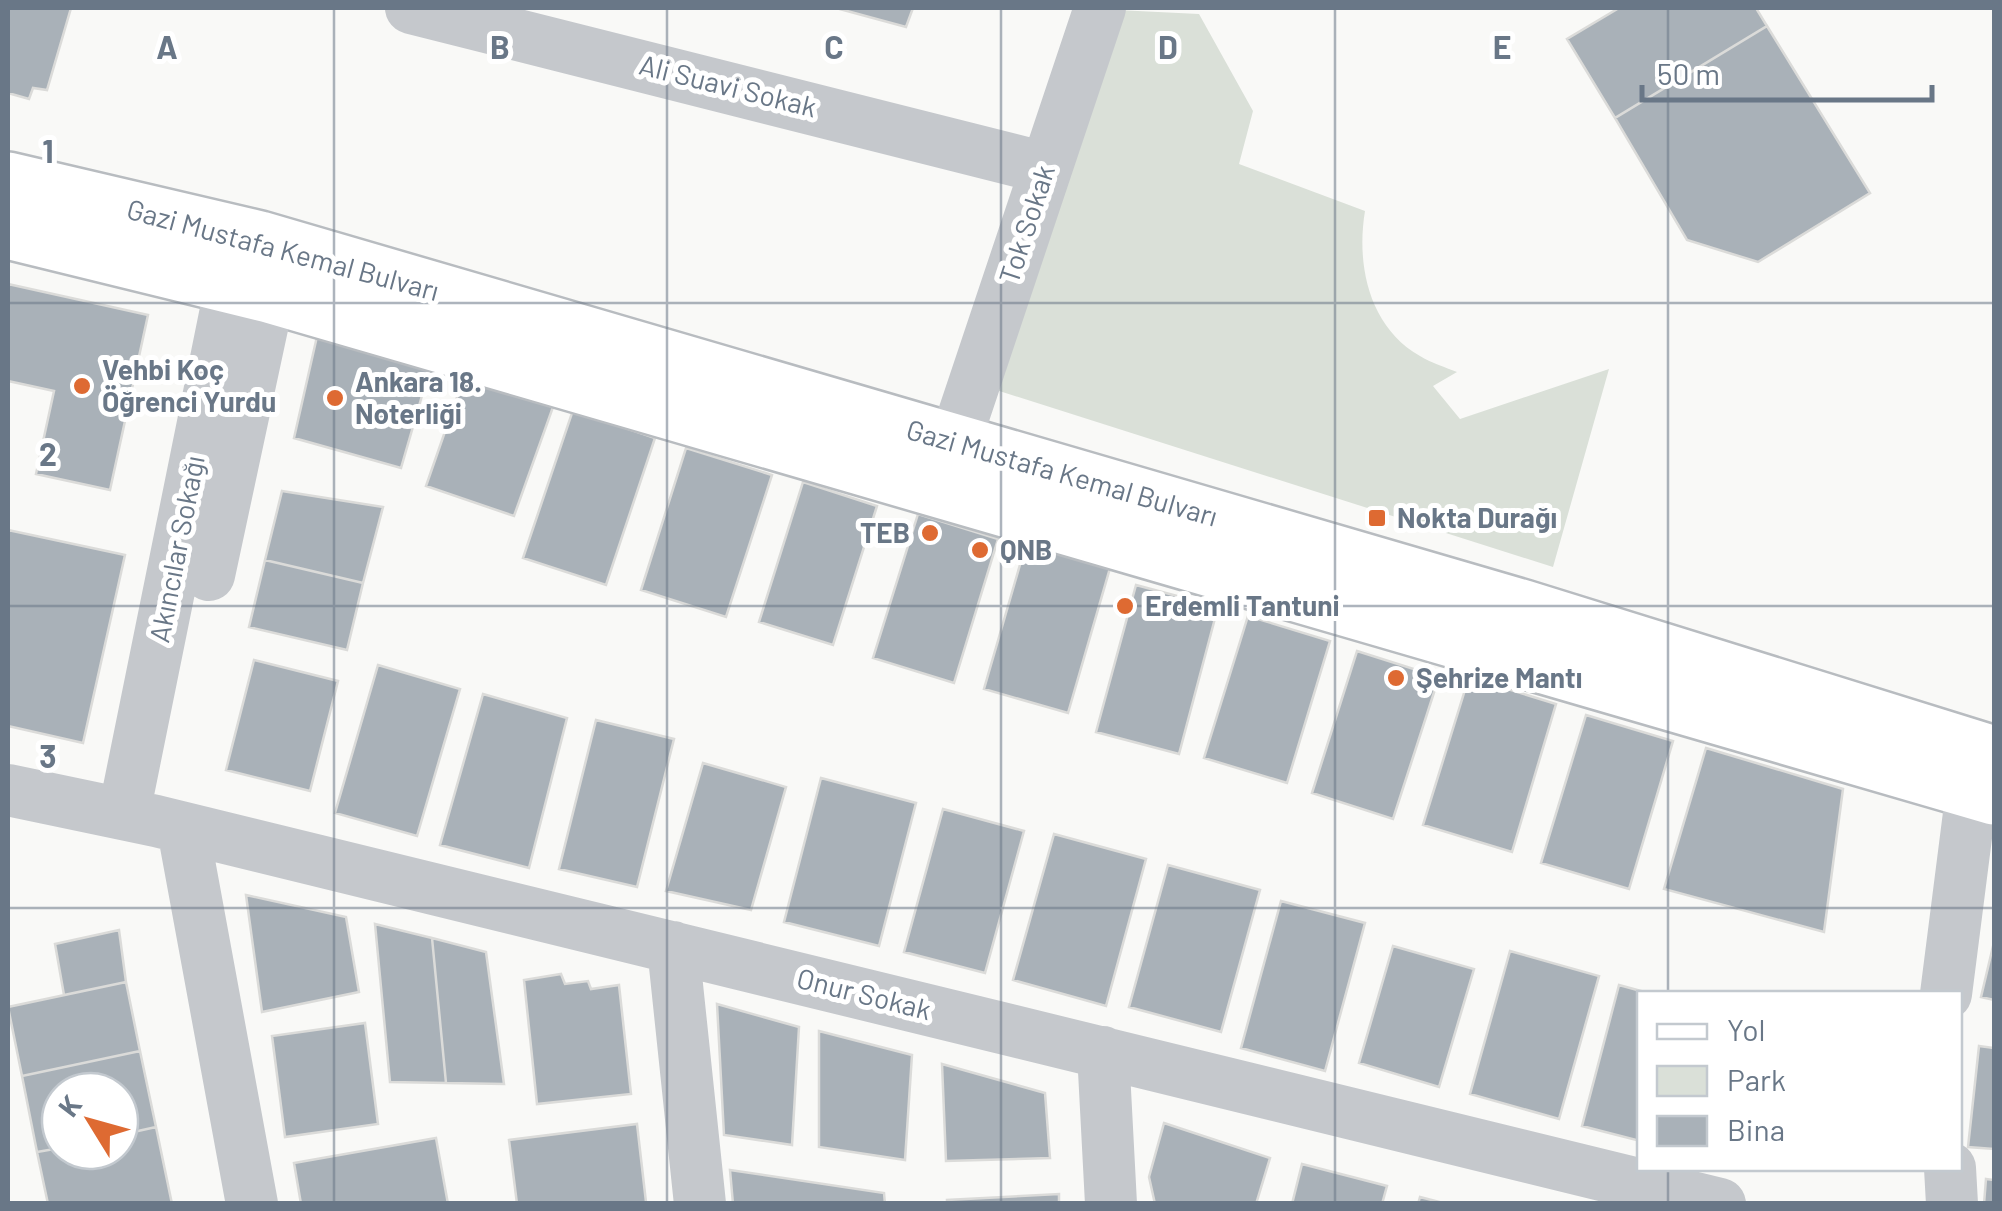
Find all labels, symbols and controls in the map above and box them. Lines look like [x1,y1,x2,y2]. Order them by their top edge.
text: A [156,27,178,65]
text: B [490,27,510,65]
text: C [824,27,844,65]
text: D [1158,27,1178,65]
text: E [1493,27,1511,65]
scale bar [1642,40,1932,102]
street label: Ali Suavi Sokak [636,47,820,123]
text: 50 m [1657,55,1720,91]
text: 1 [42,131,54,169]
street label: Tok Sokak [991,160,1061,287]
street label: Gazi Mustafa Kemal Bulvarı [123,191,443,307]
place label: Vehbi Koç Öğrenci Yurdu [102,352,276,418]
place label: Ankara 18. Noterliği [355,364,482,430]
marker: Vehbi Koç Öğrenci Yurdu [71,375,93,397]
marker: Ankara 18. Noterliği [324,387,346,409]
street label: Gazi Mustafa Kemal Bulvarı [903,411,1222,533]
text: 2 [39,434,57,472]
street label: Akıncılar Sokağı [141,453,211,645]
place label: Nokta Durağı [1397,500,1557,534]
marker: Nokta Durağı [1366,507,1388,529]
place label: TEB [860,515,910,549]
marker: TEB [919,522,941,544]
place label: QNB [1000,532,1052,566]
marker: QNB [969,539,991,561]
place label: Erdemli Tantuni [1145,588,1340,622]
marker: Erdemli Tantuni [1114,595,1136,617]
place label: Şehrize Mantı [1416,660,1582,694]
marker: Şehrize Mantı [1385,667,1407,689]
text: 3 [39,736,57,774]
street label: Onur Sokak [794,960,935,1026]
legend [1637,991,1962,1171]
text: Yol [1727,1011,1765,1047]
text: Park [1727,1061,1786,1097]
north arrow [40,1071,140,1171]
text: K [50,1088,88,1123]
text: Bina [1727,1111,1785,1147]

